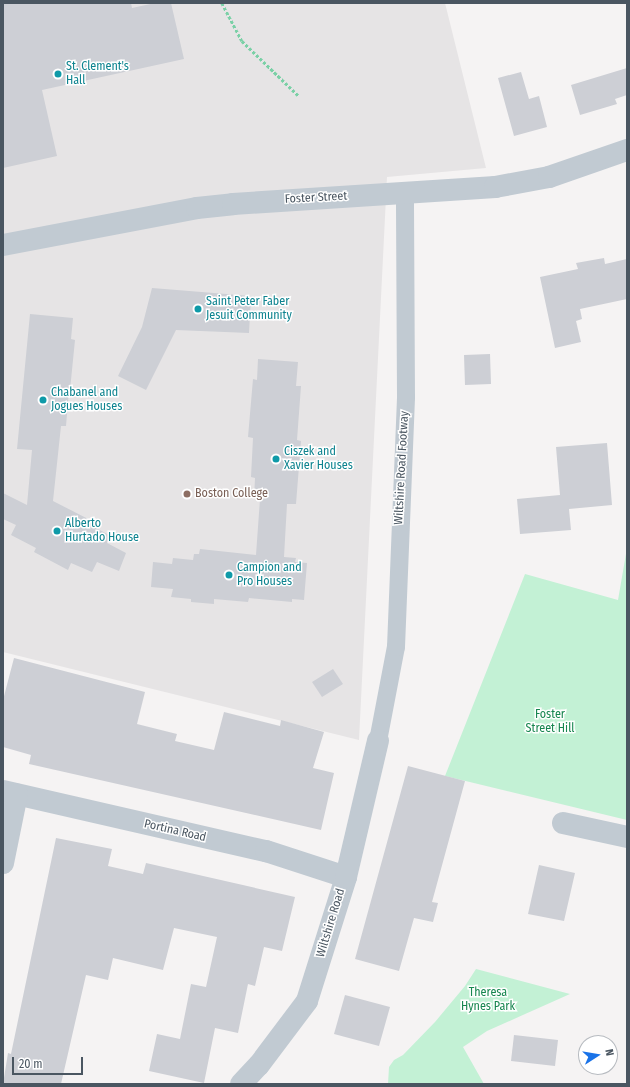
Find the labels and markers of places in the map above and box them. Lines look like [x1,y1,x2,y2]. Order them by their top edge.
place label: St. Clement's Hall [66,60,129,88]
marker: St. Clement's Hall [53,69,63,79]
place label: Saint Peter Faber Jesuit Community [206,295,292,323]
marker: Saint Peter Faber Jesuit Community [193,304,203,314]
place label: Chabanel and Jogues Houses [51,386,122,414]
marker: Chabanel and Jogues Houses [38,395,48,405]
place label: Ciszek and Xavier Houses [284,445,353,473]
marker: Ciszek and Xavier Houses [271,454,281,464]
place label: Boston College [195,487,268,501]
marker: Boston College [182,489,192,499]
place label: Alberto Hurtado House [65,517,139,545]
marker: Alberto Hurtado House [52,526,62,536]
place label: Campion and Pro Houses [237,561,302,589]
marker: Campion and Pro Houses [224,570,234,580]

